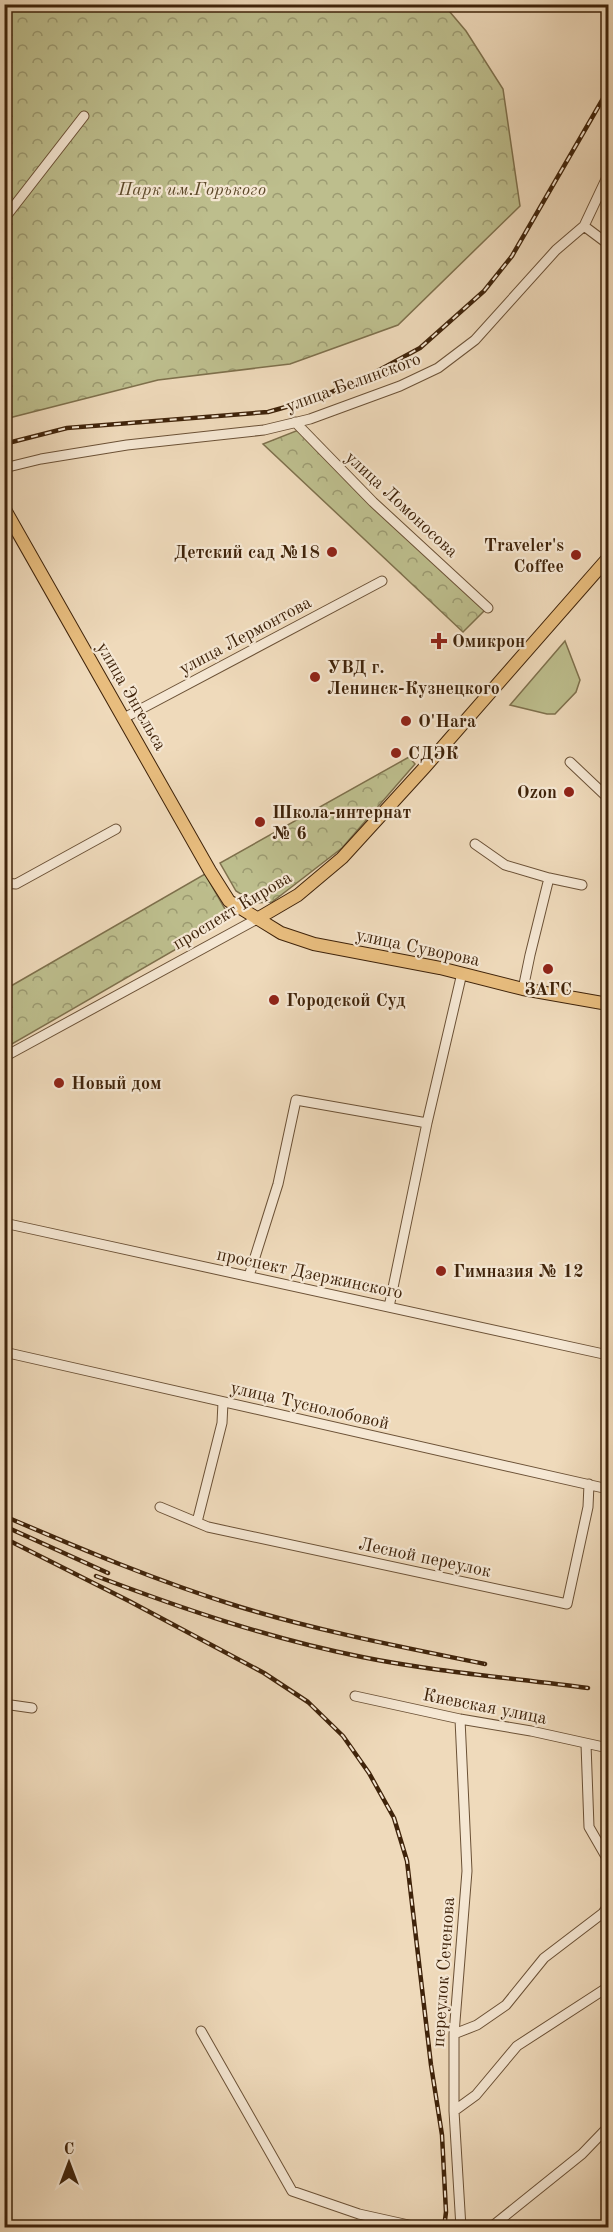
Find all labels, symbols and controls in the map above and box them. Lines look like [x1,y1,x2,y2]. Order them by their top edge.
park label: Парк им.Горького [117,181,266,199]
street label: улица Белинского [283,350,423,416]
street label: улица Ломоносова [342,448,461,561]
place label: Traveler's Coffee [484,537,564,576]
place label: Детский сад №18 [174,544,320,562]
marker: Детский сад №18 [325,545,339,559]
marker: Traveler's Coffee [569,548,583,562]
street label: улица Лермонтова [176,593,315,678]
marker: Омикрон [430,632,448,650]
place label: Омикрон [452,633,525,651]
street label: улица Энгельса [93,639,169,754]
place label: УВД г. Ленинск-Кузнецкого [327,659,500,698]
marker: УВД г. Ленинск-Кузнецкого [308,670,322,684]
place label: O'Hara [418,713,476,731]
marker: O'Hara [399,714,413,728]
place label: СДЭК [408,745,458,763]
marker: СДЭК [389,746,403,760]
place label: Ozon [517,784,557,802]
marker: Ozon [562,785,576,799]
place label: Школа-интернат № 6 [272,804,411,843]
marker: Школа-интернат № 6 [253,815,267,829]
street label: проспект Кирова [170,868,295,953]
street label: улица Суворова [354,926,481,970]
marker: ЗАГС [541,962,555,976]
place label: ЗАГС [524,981,572,999]
place label: Городской Суд [286,992,406,1010]
marker: Городской Суд [267,993,281,1007]
place label: Новый дом [71,1075,162,1093]
marker: Новый дом [52,1076,66,1090]
street label: проспект Дзержинского [215,1245,404,1302]
place label: Гимназия № 12 [453,1263,584,1281]
marker: Гимназия № 12 [434,1264,448,1278]
street label: улица Туснолобовой [229,1379,391,1433]
street label: Лесной переулок [357,1535,493,1581]
street label: Киевская улица [421,1686,548,1728]
street label: переулок Сеченова [430,1896,458,2048]
north arrow [39,2133,99,2193]
text: С [64,2142,74,2158]

